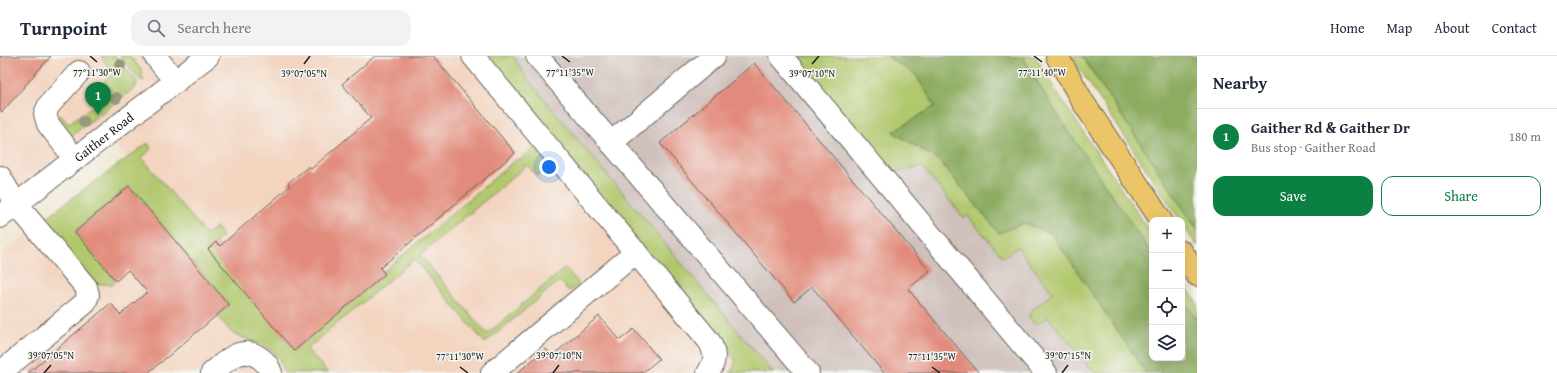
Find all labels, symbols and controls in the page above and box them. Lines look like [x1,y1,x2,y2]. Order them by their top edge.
search box [131,10,411,46]
text: Turnpoint [20,14,107,42]
icon: search [145,17,167,39]
text: Search here [177,17,251,38]
text: Home [1330,18,1365,38]
text: Map [1387,18,1412,38]
text: About [1434,18,1470,38]
text: Contact [1492,18,1537,38]
text: 77°11'30"W [73,65,121,80]
text: 77°11'35"W [546,65,594,80]
text: 77°11'40"W [1018,65,1066,80]
text: 39°07'05"N [281,66,327,81]
text: 39°07'10"N [789,66,835,81]
text: Nearby [1213,70,1267,95]
pin: 1 [85,82,111,115]
street label: Gaither Road [70,108,138,166]
text: Gaither Rd & Gaither Dr [1251,117,1410,138]
text: 1 [1223,127,1229,146]
text: 180 m [1509,127,1541,146]
text: Bus stop · Gaither Road [1251,138,1376,157]
your location [539,157,559,177]
button: Save [1213,176,1373,216]
button: Share [1381,176,1541,216]
map controls [1149,217,1185,361]
button: + [1149,217,1185,253]
button: − [1149,253,1185,289]
button: locate [1149,289,1185,325]
button: layers [1149,325,1185,361]
text: 39°07'05"N [28,348,74,363]
text: 39°07'10"N [536,348,582,363]
text: 39°07'15"N [1045,348,1091,363]
text: 77°11'30"W [436,349,484,364]
text: 77°11'35"W [908,349,956,364]

